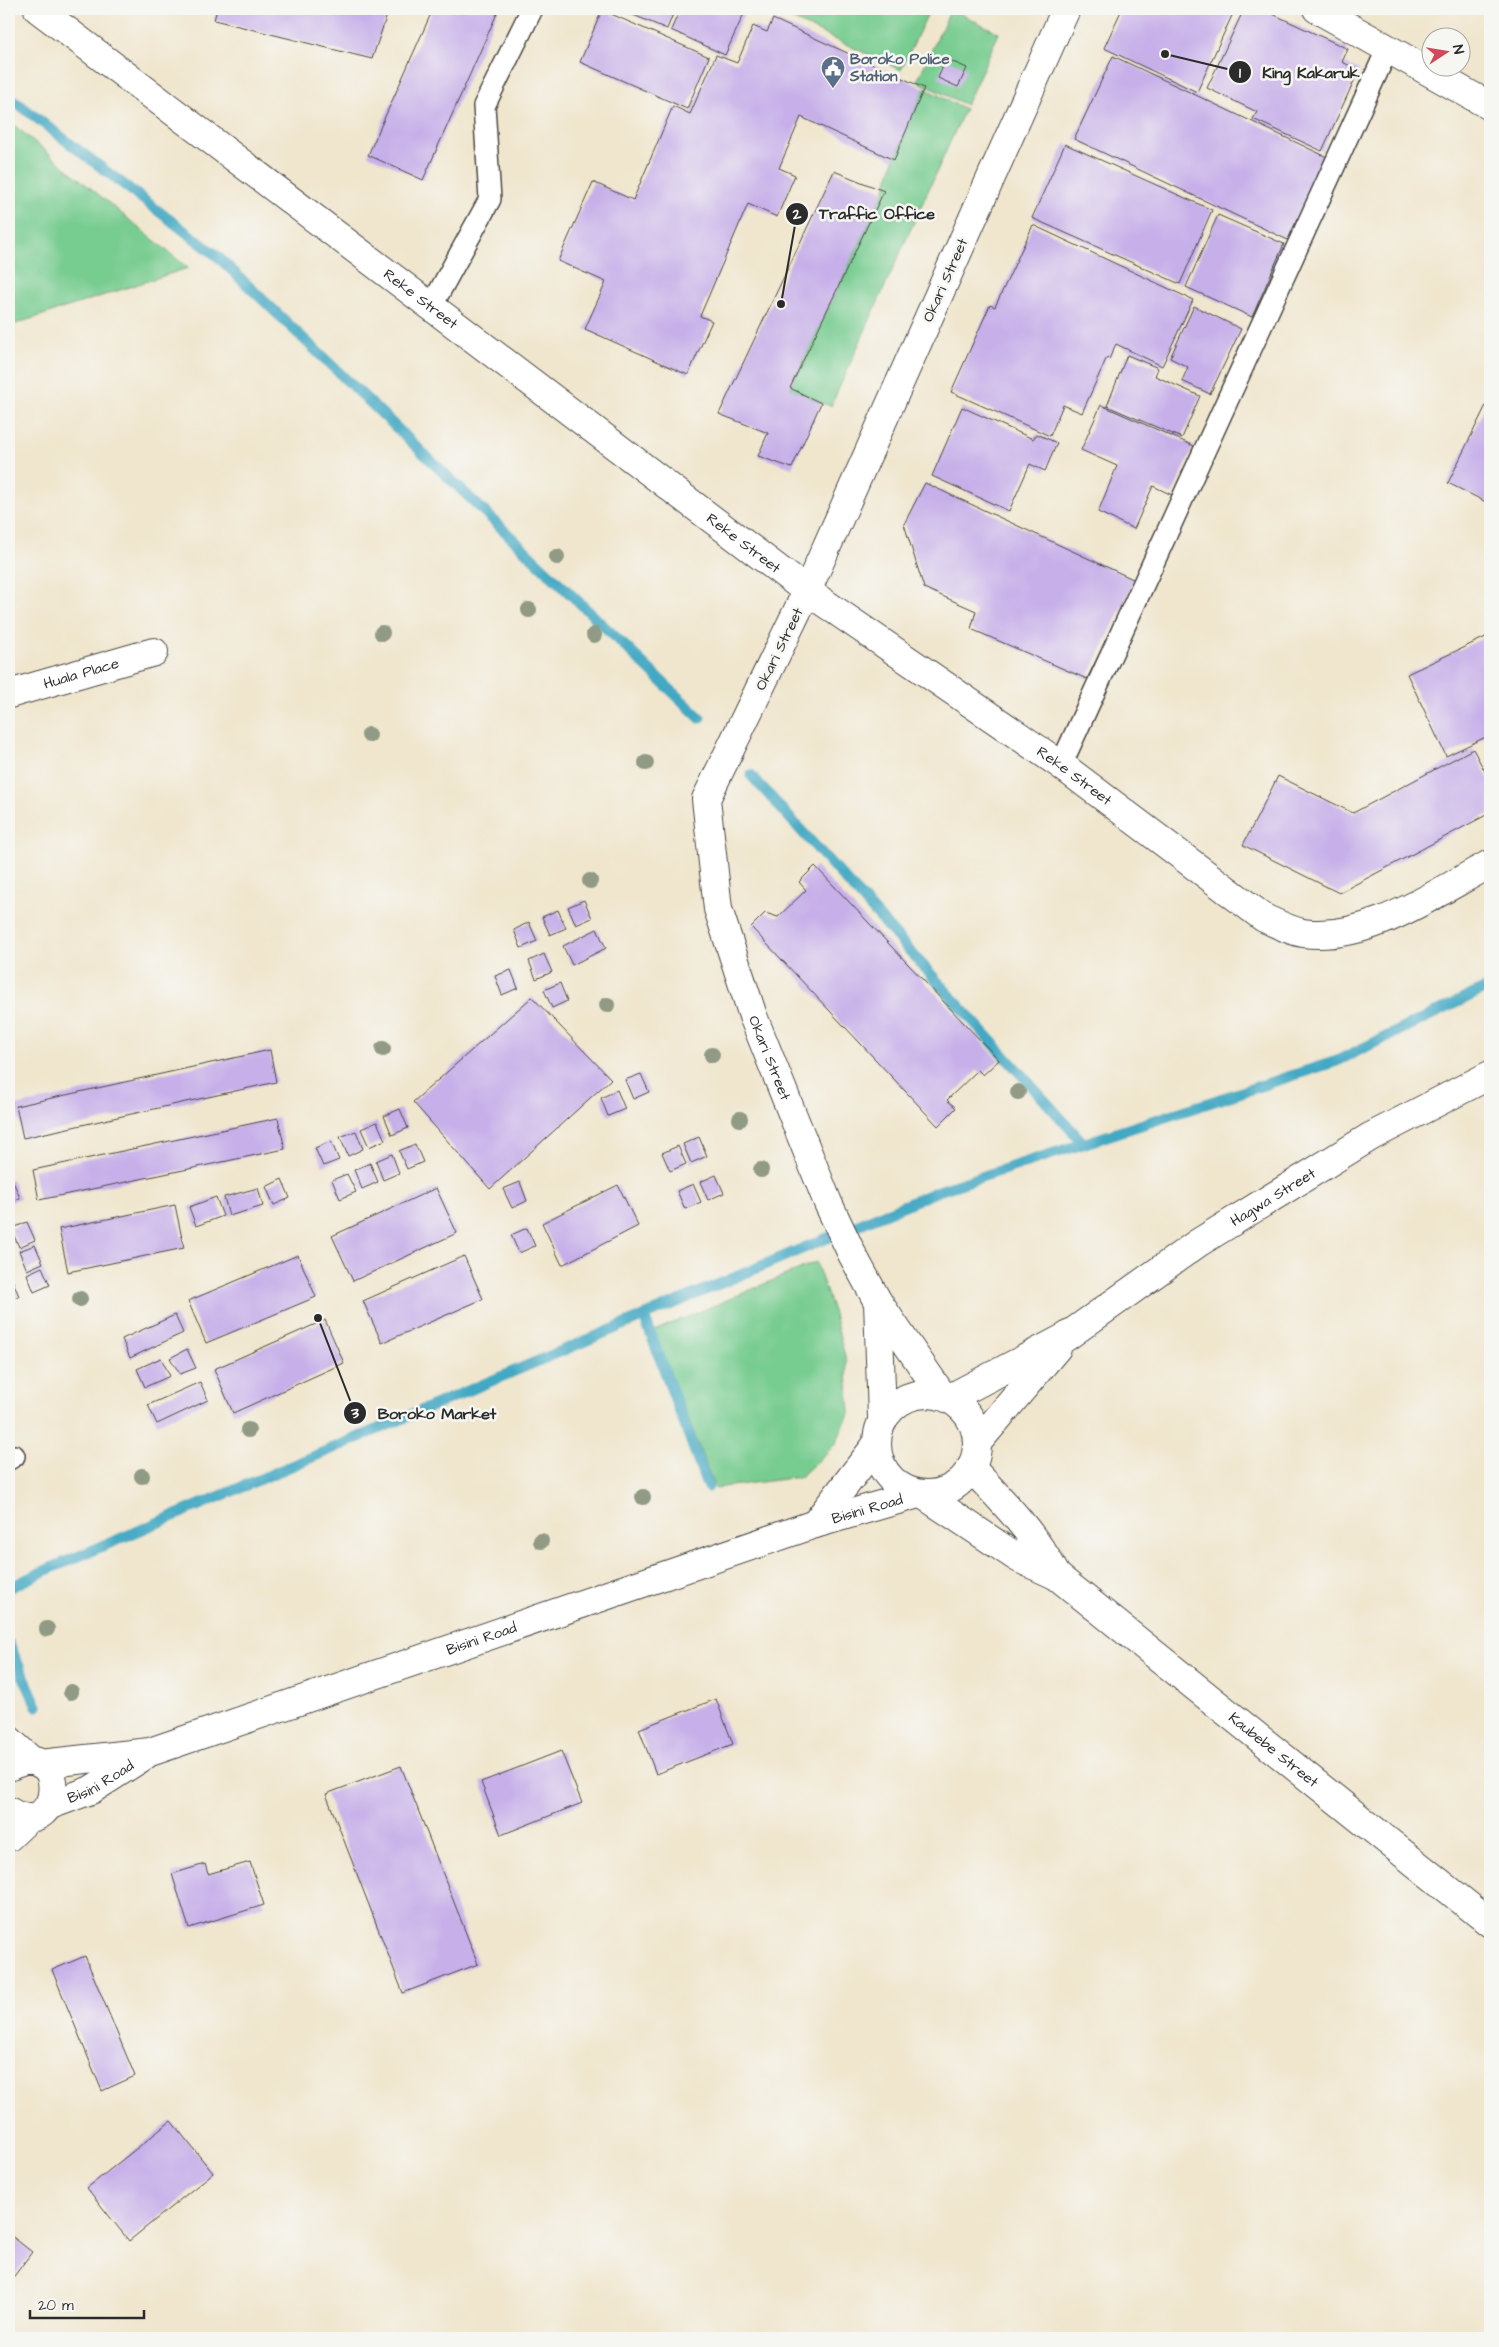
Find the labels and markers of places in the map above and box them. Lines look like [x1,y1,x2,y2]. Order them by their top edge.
place label: Boroko Police Station [849,49,950,87]
public building icon: Boroko Police Station [820,55,846,89]
callout: King Kakaruk [1228,57,1370,88]
callout: Traffic Office [784,198,945,229]
callout: Boroko Market [342,1397,506,1428]

